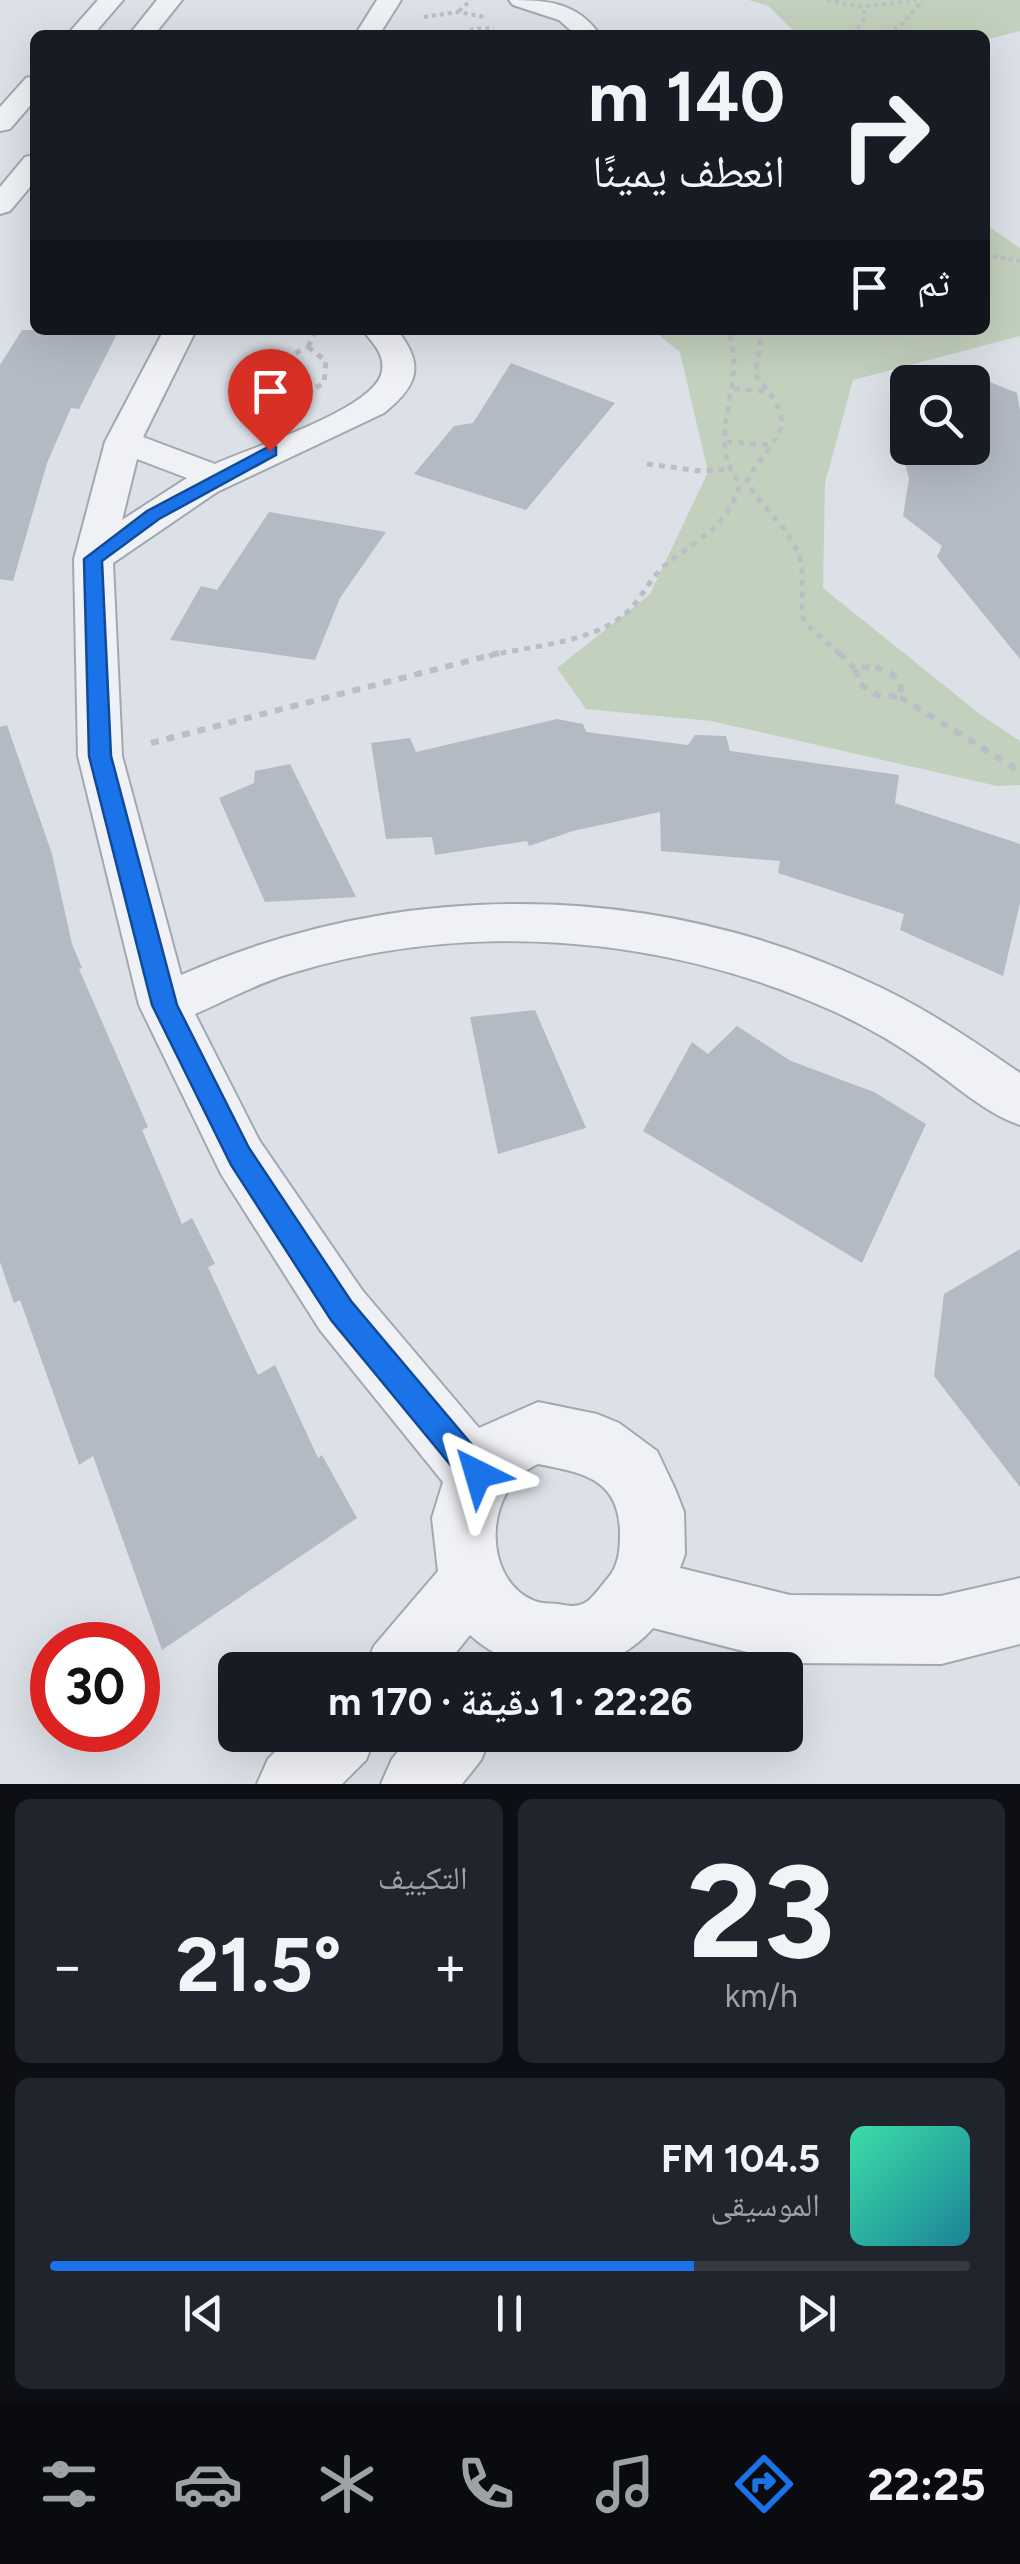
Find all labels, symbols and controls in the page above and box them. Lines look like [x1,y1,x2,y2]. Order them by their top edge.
text: 140 m [588,54,785,139]
icon: right [820,70,950,200]
text: انعطف يمينًا [592,144,785,198]
icon: arrive [842,260,897,315]
text: ثم [917,260,950,306]
pin [228,349,313,452]
icon: arrive [243,364,298,419]
map controls [890,365,990,465]
button: search [890,365,990,465]
position arrow [426,1422,530,1526]
speed limit sign: 30 [30,1622,160,1752]
text: 22:26 · 1 دقيقة · 170 m [328,1679,693,1725]
text: 23 [687,1834,835,1990]
text: التكييف [378,1859,468,1897]
text: 21.5° [176,1920,342,2010]
text: − [50,1933,84,1999]
text: + [433,1933,467,1999]
text: km/h [725,1977,798,2015]
text: 104.5 FM [661,2136,820,2182]
text: الموسيقى [710,2186,820,2224]
icon: previous [176,2286,231,2341]
icon: pause [482,2286,537,2341]
icon: next [789,2286,844,2341]
icon: filters [34,2449,104,2519]
icon: car [173,2449,243,2519]
icon: climate [312,2449,382,2519]
icon: phone [451,2449,521,2519]
icon: music [590,2449,660,2519]
icon: directions [729,2449,799,2519]
text: 22:25 [868,2457,986,2511]

